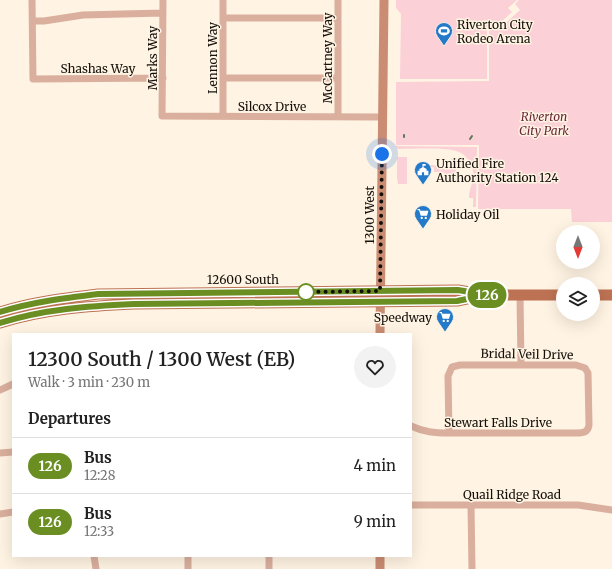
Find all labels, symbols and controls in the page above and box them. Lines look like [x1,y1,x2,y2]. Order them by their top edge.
street label: McCartney Way [320,12,335,104]
place label: Riverton City Rodeo Arena [457,17,533,46]
sports icon: Riverton City Rodeo Arena [434,21,454,46]
street label: Lennon Way [205,22,220,94]
street label: Marks Way [145,26,160,90]
street label: Shashas Way [61,61,136,76]
street label: Silcox Drive [238,99,306,114]
park label: Riverton City Park [519,109,569,138]
your location [372,144,392,164]
place label: Unified Fire Authority Station 124 [435,156,559,185]
public building icon: Unified Fire Authority Station 124 [413,160,433,185]
street label: 1300 West [362,185,377,244]
supermarket icon: Holiday Oil [413,204,433,229]
place label: Holiday Oil [436,207,500,222]
north arrow [556,225,600,269]
map controls [556,225,600,321]
street label: 12600 South [207,272,279,287]
button: layers [556,277,600,321]
line badge: 126 [464,282,510,308]
unlabelled marker [297,283,315,301]
text: 126 [476,286,499,304]
supermarket icon: Speedway [435,307,455,332]
place label: Speedway [374,310,432,325]
button: heart [354,346,396,388]
street label: Bridal Veil Drive [480,346,574,362]
text: 12300 South / 1300 West (EB) [28,347,295,371]
text: Walk · 3 min · 230 m [28,374,150,391]
text: Departures [28,409,111,428]
street label: Stewart Falls Drive [444,415,552,430]
text: Bus [84,448,112,467]
text: 4 min [354,456,396,475]
text: 126 [39,457,62,475]
text: 12:28 [84,467,115,484]
street label: Quail Ridge Road [463,487,561,502]
text: Bus [84,504,112,523]
text: 9 min [354,512,396,531]
text: 126 [39,513,62,531]
text: 12:33 [84,523,114,540]

